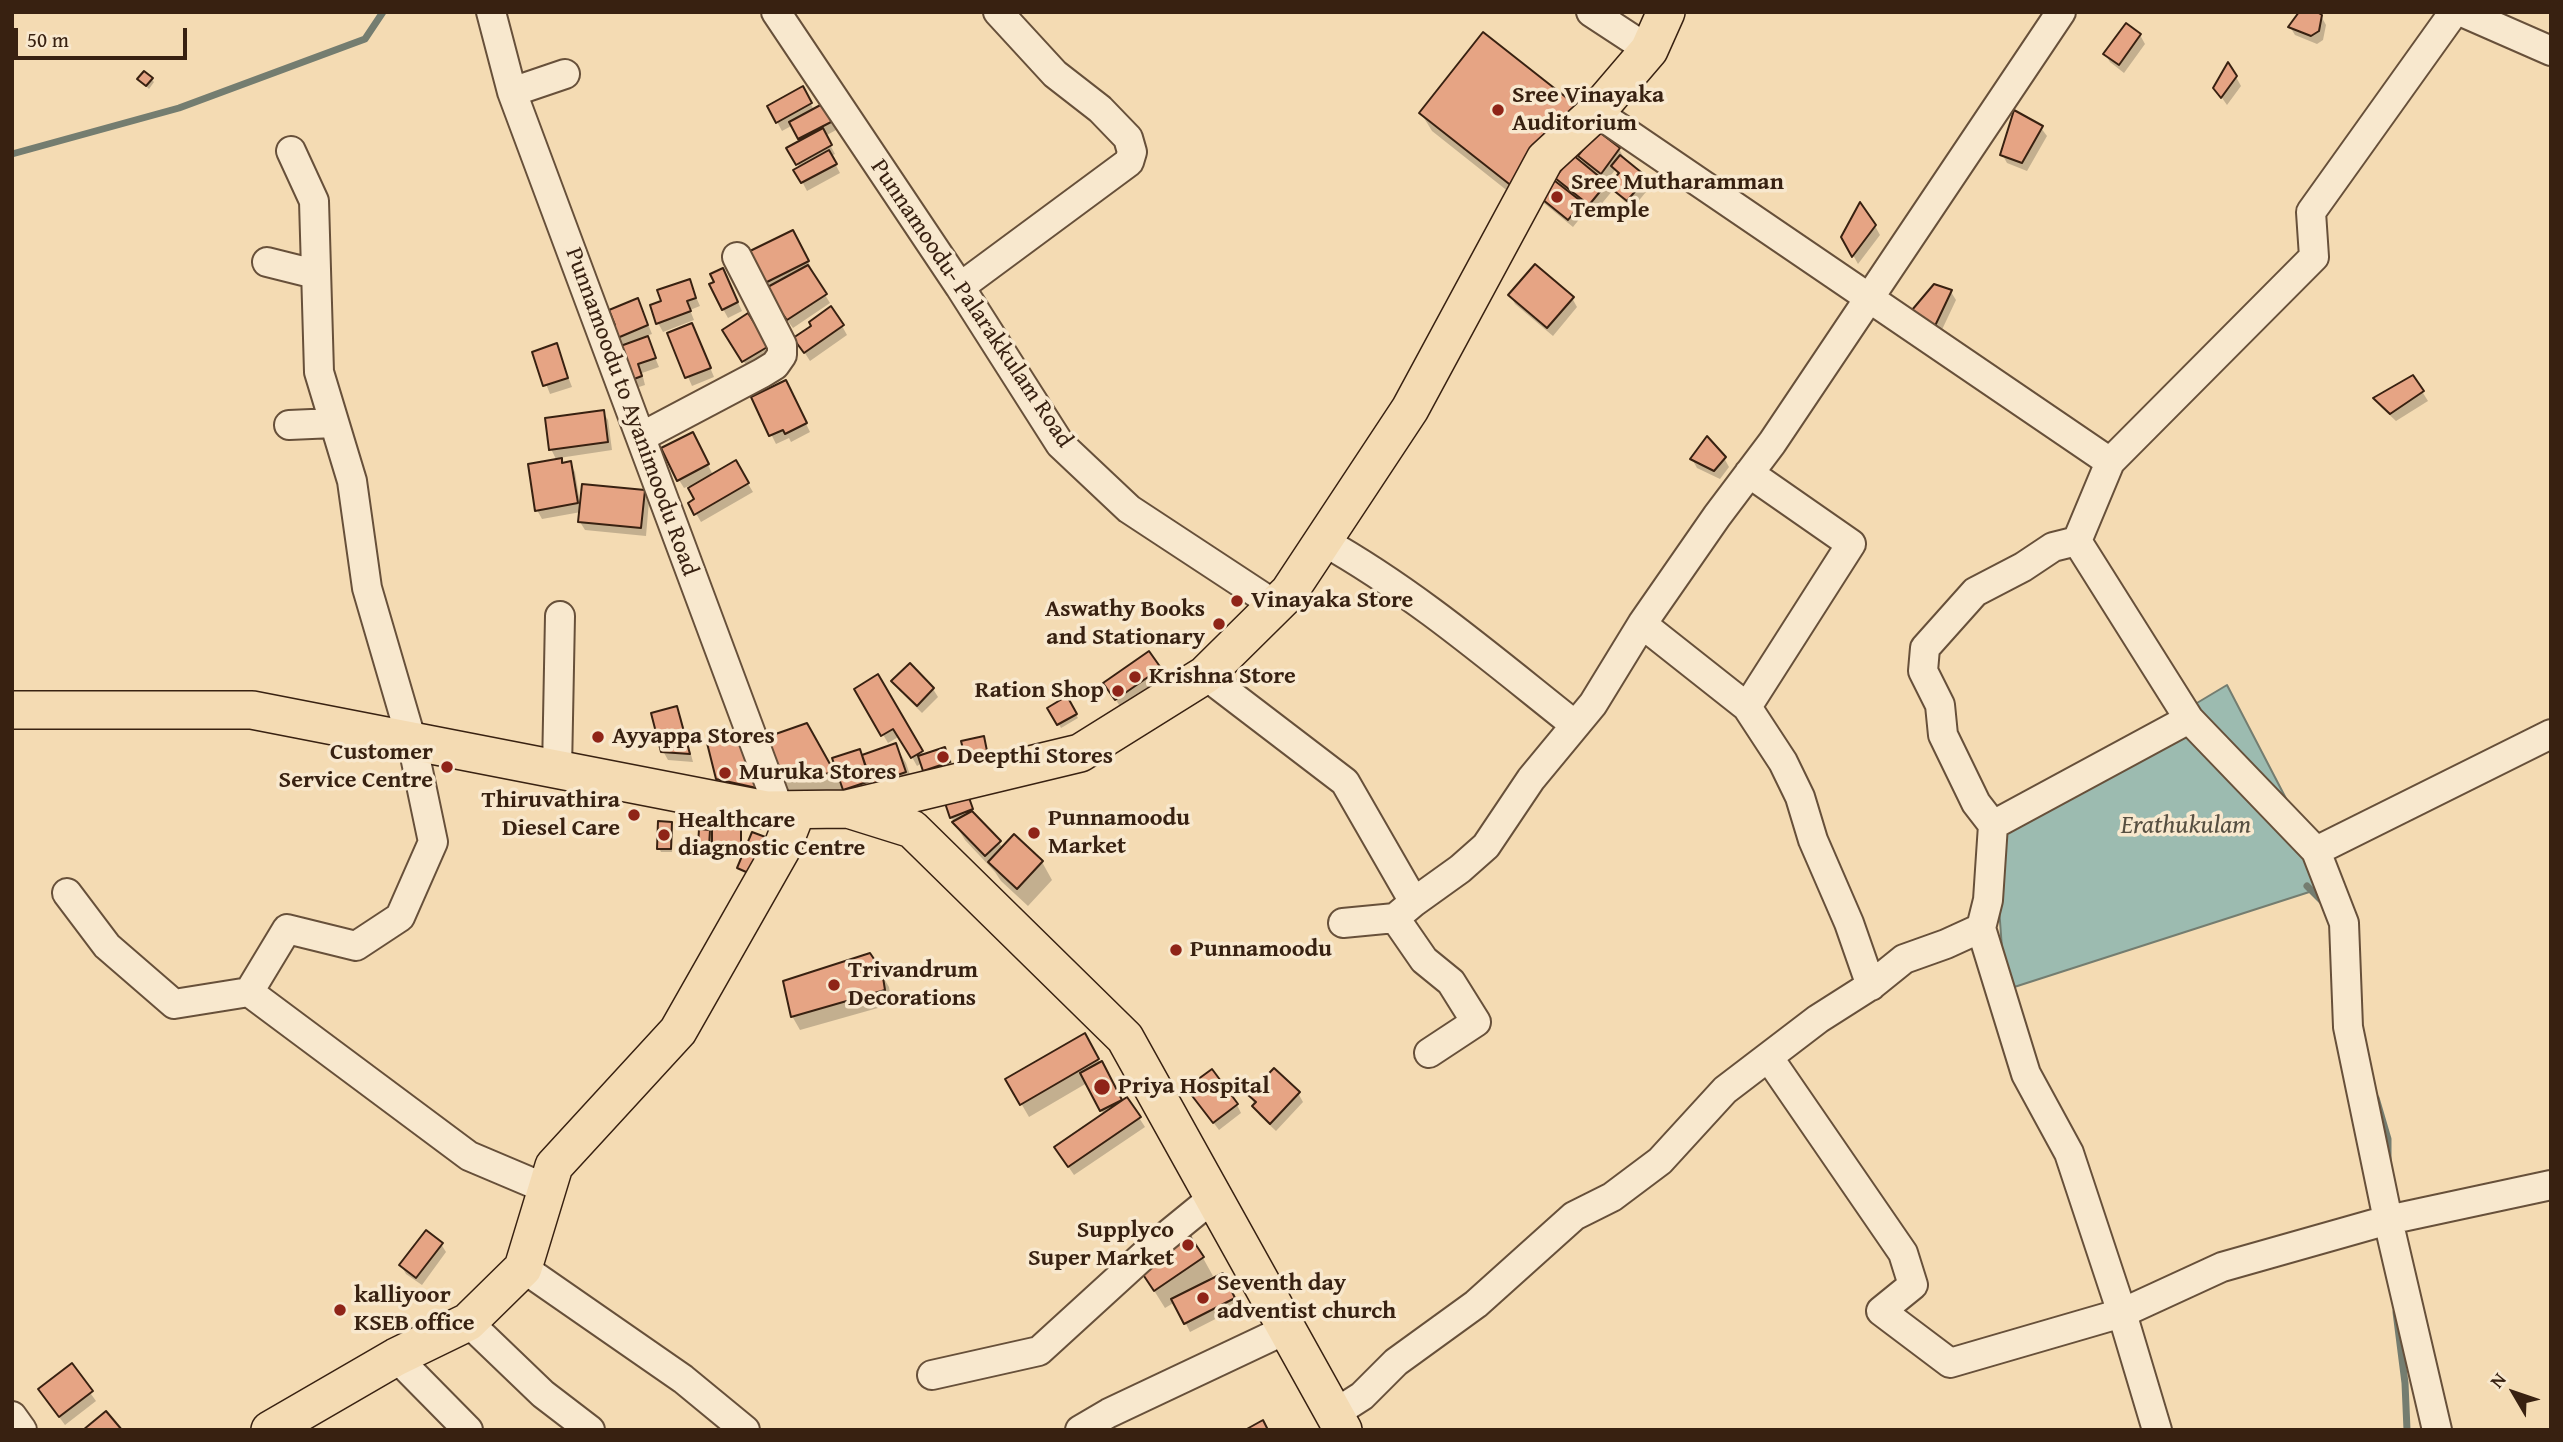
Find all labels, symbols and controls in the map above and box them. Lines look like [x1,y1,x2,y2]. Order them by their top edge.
scale bar [18,14,191,58]
text: 50 m [27,24,69,55]
place label: Sree Vinayaka Auditorium [1512,82,1664,138]
marker: Sree Vinayaka Auditorium [1490,102,1506,118]
street label: Punnamoodu- Palarakkulam Road [864,154,1078,454]
place label: Sree Mutharamman Temple [1571,169,1784,225]
marker: Sree Mutharamman Temple [1549,189,1565,205]
street label: Punnamoodu to Ayanimoodu Road [558,244,704,580]
place label: Vinayaka Store [1251,587,1413,615]
marker: Vinayaka Store [1229,593,1245,609]
place label: Aswathy Books and Stationary [1045,596,1205,652]
marker: Aswathy Books and Stationary [1211,616,1227,632]
place label: Krishna Store [1149,663,1296,691]
marker: Krishna Store [1127,669,1143,685]
place label: Ration Shop [975,677,1104,705]
marker: Ration Shop [1110,683,1126,699]
place label: Ayyappa Stores [612,723,775,751]
marker: Ayyappa Stores [590,729,606,745]
place label: Customer Service Centre [279,739,433,795]
place label: Deepthi Stores [957,743,1113,771]
marker: Deepthi Stores [935,749,951,765]
marker: Customer Service Centre [439,759,455,775]
place label: Muruka Stores [739,759,897,787]
marker: Muruka Stores [717,765,733,781]
place label: Thiruvathira Diesel Care [481,787,620,843]
place label: Punnamoodu Market [1048,805,1190,861]
marker: Thiruvathira Diesel Care [626,807,642,823]
place label: Healthcare diagnostic Centre [678,807,865,863]
water label: Erathukulam [2121,810,2251,842]
marker: Punnamoodu Market [1026,825,1042,841]
marker: Healthcare diagnostic Centre [656,827,672,843]
place label: Punnamoodu [1190,936,1332,964]
marker: Punnamoodu [1168,942,1184,958]
place label: Trivandrum Decorations [848,957,978,1013]
marker: Trivandrum Decorations [826,977,842,993]
place label: Priya Hospital [1118,1073,1270,1101]
marker: Priya Hospital [1092,1077,1112,1097]
place label: Supplyco Super Market [1028,1217,1174,1273]
marker: Supplyco Super Market [1180,1237,1196,1253]
place label: Seventh day adventist church [1217,1270,1396,1326]
place label: kalliyoor KSEB office [354,1282,475,1338]
marker: Seventh day adventist church [1195,1290,1211,1306]
marker: kalliyoor KSEB office [332,1302,348,1318]
north arrow [2479,1358,2549,1428]
text: N [2483,1366,2513,1394]

